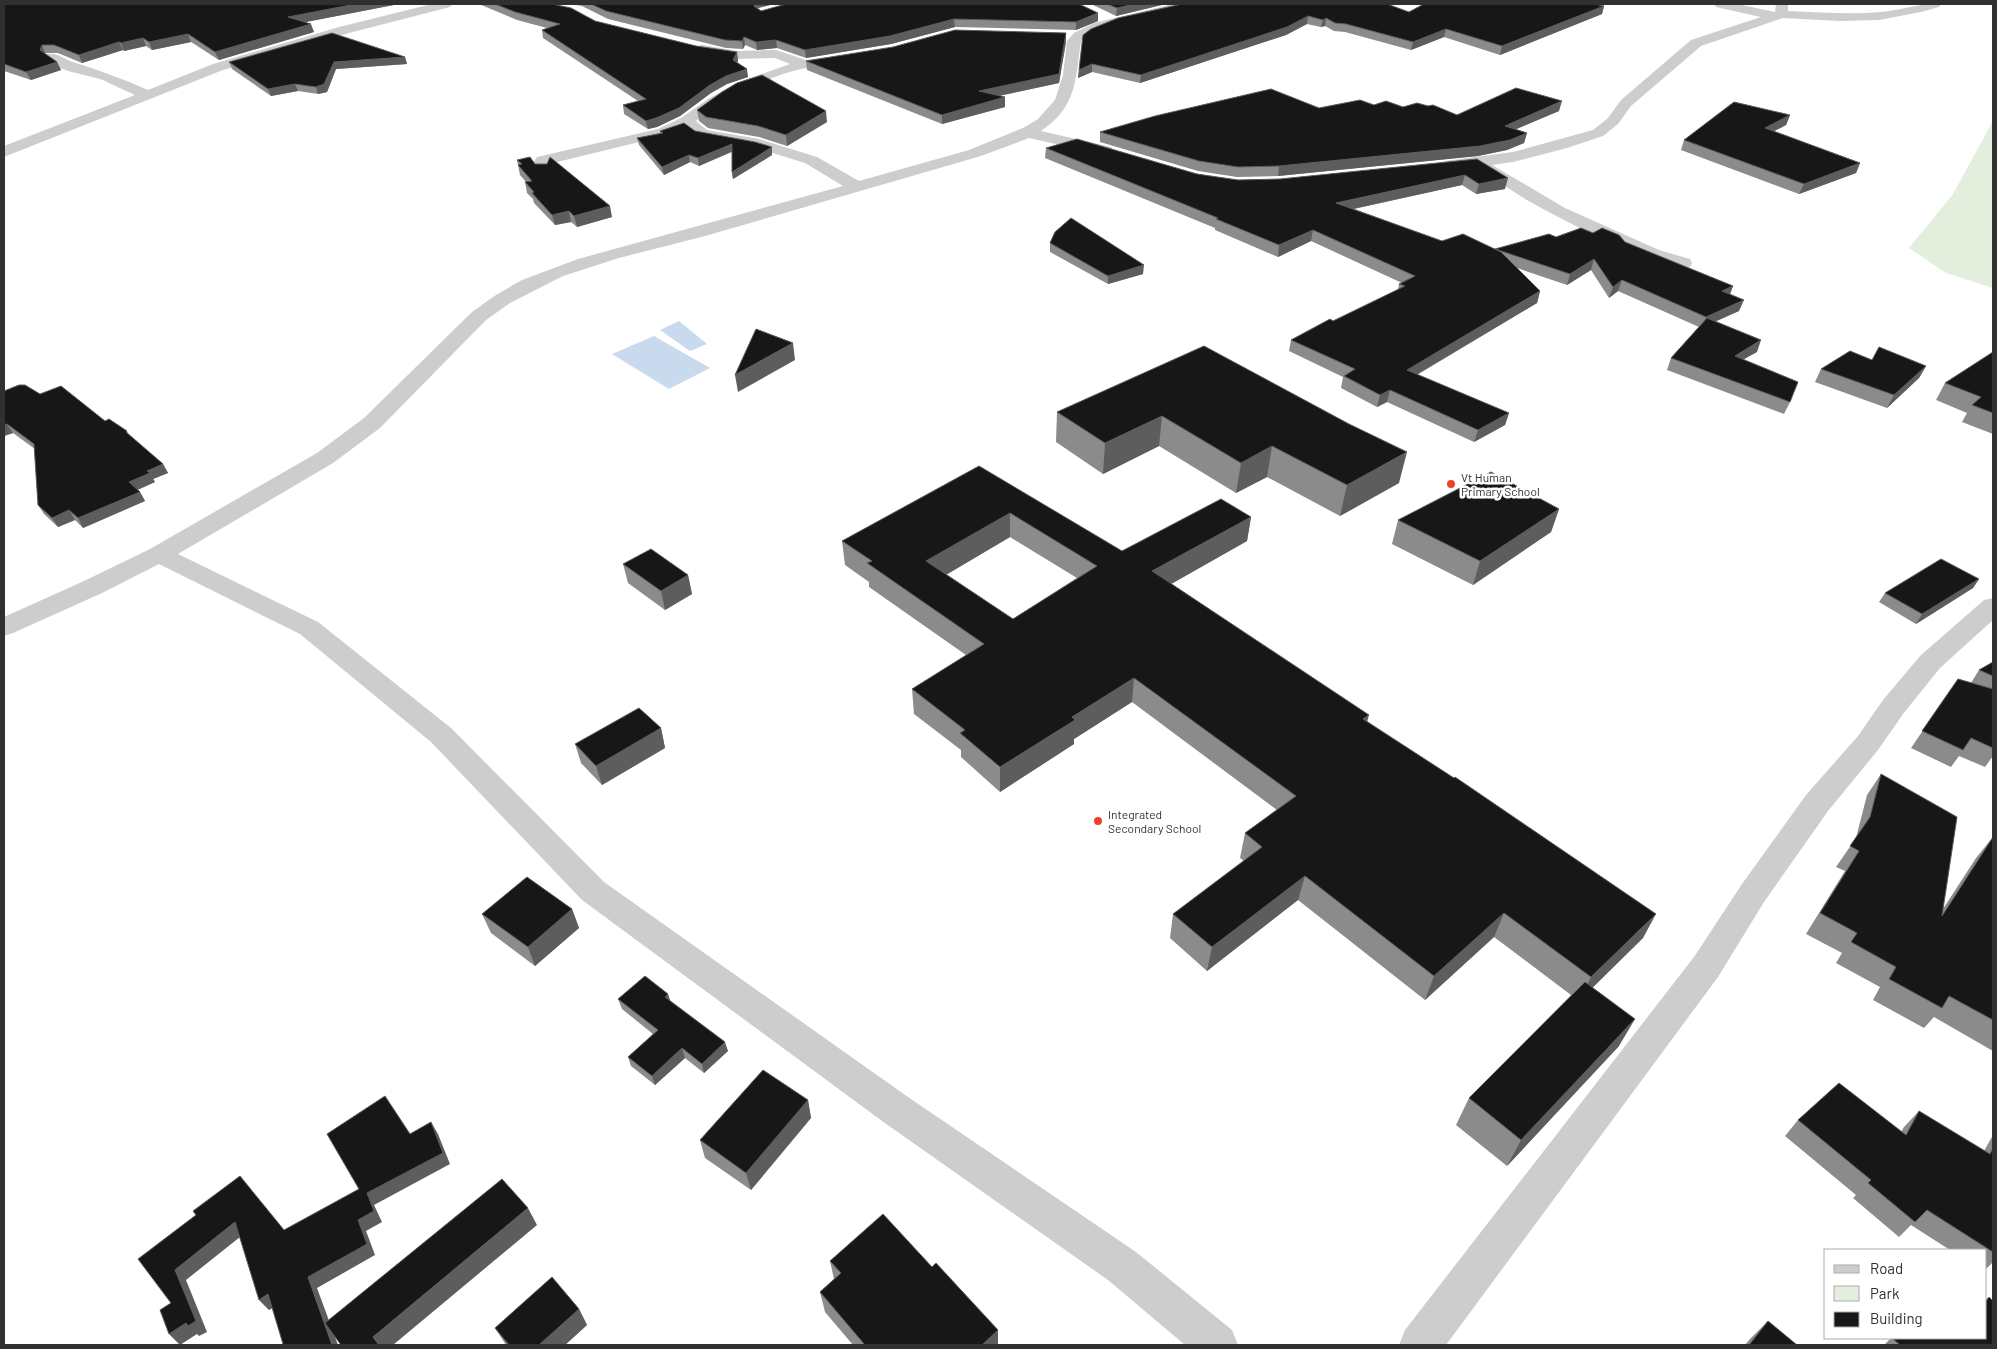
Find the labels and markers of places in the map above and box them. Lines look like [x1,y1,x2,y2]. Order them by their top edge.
place label: Vt Human Primary School [1461,470,1540,498]
marker: Vt Human Primary School [1445,478,1457,490]
place label: Integrated Secondary School [1108,807,1201,835]
marker: Integrated Secondary School [1092,815,1104,827]

